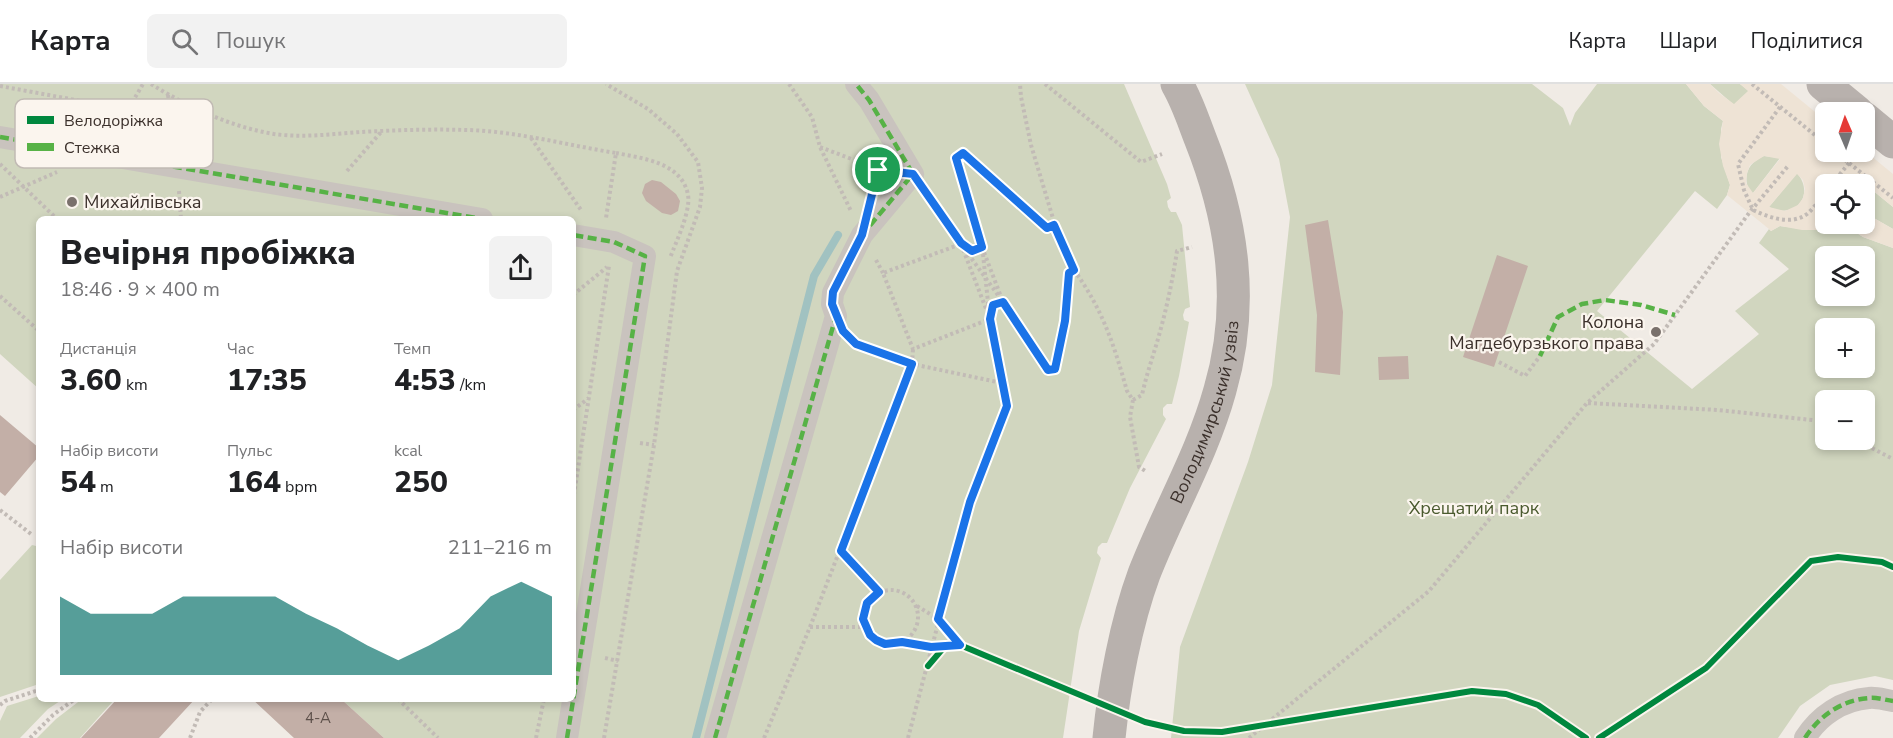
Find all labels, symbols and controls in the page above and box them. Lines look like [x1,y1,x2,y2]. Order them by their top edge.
search box [147,14,567,68]
text: Карта [30,22,111,60]
icon: search [168,25,201,58]
text: Пошук [216,26,286,56]
text: Карта [1569,27,1626,55]
text: Шари [1659,27,1718,55]
text: Поділитися [1751,27,1863,55]
legend [15,99,213,168]
north arrow [1815,102,1875,162]
map controls [1815,102,1875,450]
text: Велодоріжка [64,110,163,132]
text: Стежка [64,137,120,159]
pin [852,144,903,195]
icon: arrive [861,153,894,186]
button: locate [1815,174,1875,234]
place label: Михайлівська [84,190,202,214]
marker: Михайлівська [65,195,79,209]
text: Вечірня пробіжка [60,231,356,276]
button: share [489,236,552,299]
button: layers [1815,246,1875,306]
text: 18:46 · 9 × 400 m [60,276,220,303]
place label: Колона Магдебурзького права [1449,310,1644,355]
button: + [1815,318,1875,378]
street label: Володимирський узвіз [1164,320,1244,508]
marker: Колона Магдебурзького права [1649,325,1663,339]
text: Дистанція [60,338,137,360]
text: Час [227,338,254,360]
text: Темп [394,338,431,360]
text: 3.60 [60,360,122,401]
text: 17:35 [227,360,307,401]
text: 4:53 [394,360,456,401]
text: km [122,374,148,396]
text: /km [456,374,486,396]
button: − [1815,390,1875,450]
text: Набір висоти [60,440,159,462]
text: Пульс [227,440,272,462]
text: kcal [394,440,422,462]
text: 54 [60,462,96,503]
text: 164 [227,462,281,503]
text: 250 [394,462,448,503]
text: m [96,476,114,498]
text: bpm [281,476,317,498]
park label: Хрещатий парк [1409,496,1540,520]
text: Набір висоти [60,534,183,561]
text: 211–216 m [448,534,552,561]
house number: 4-А [305,708,331,728]

